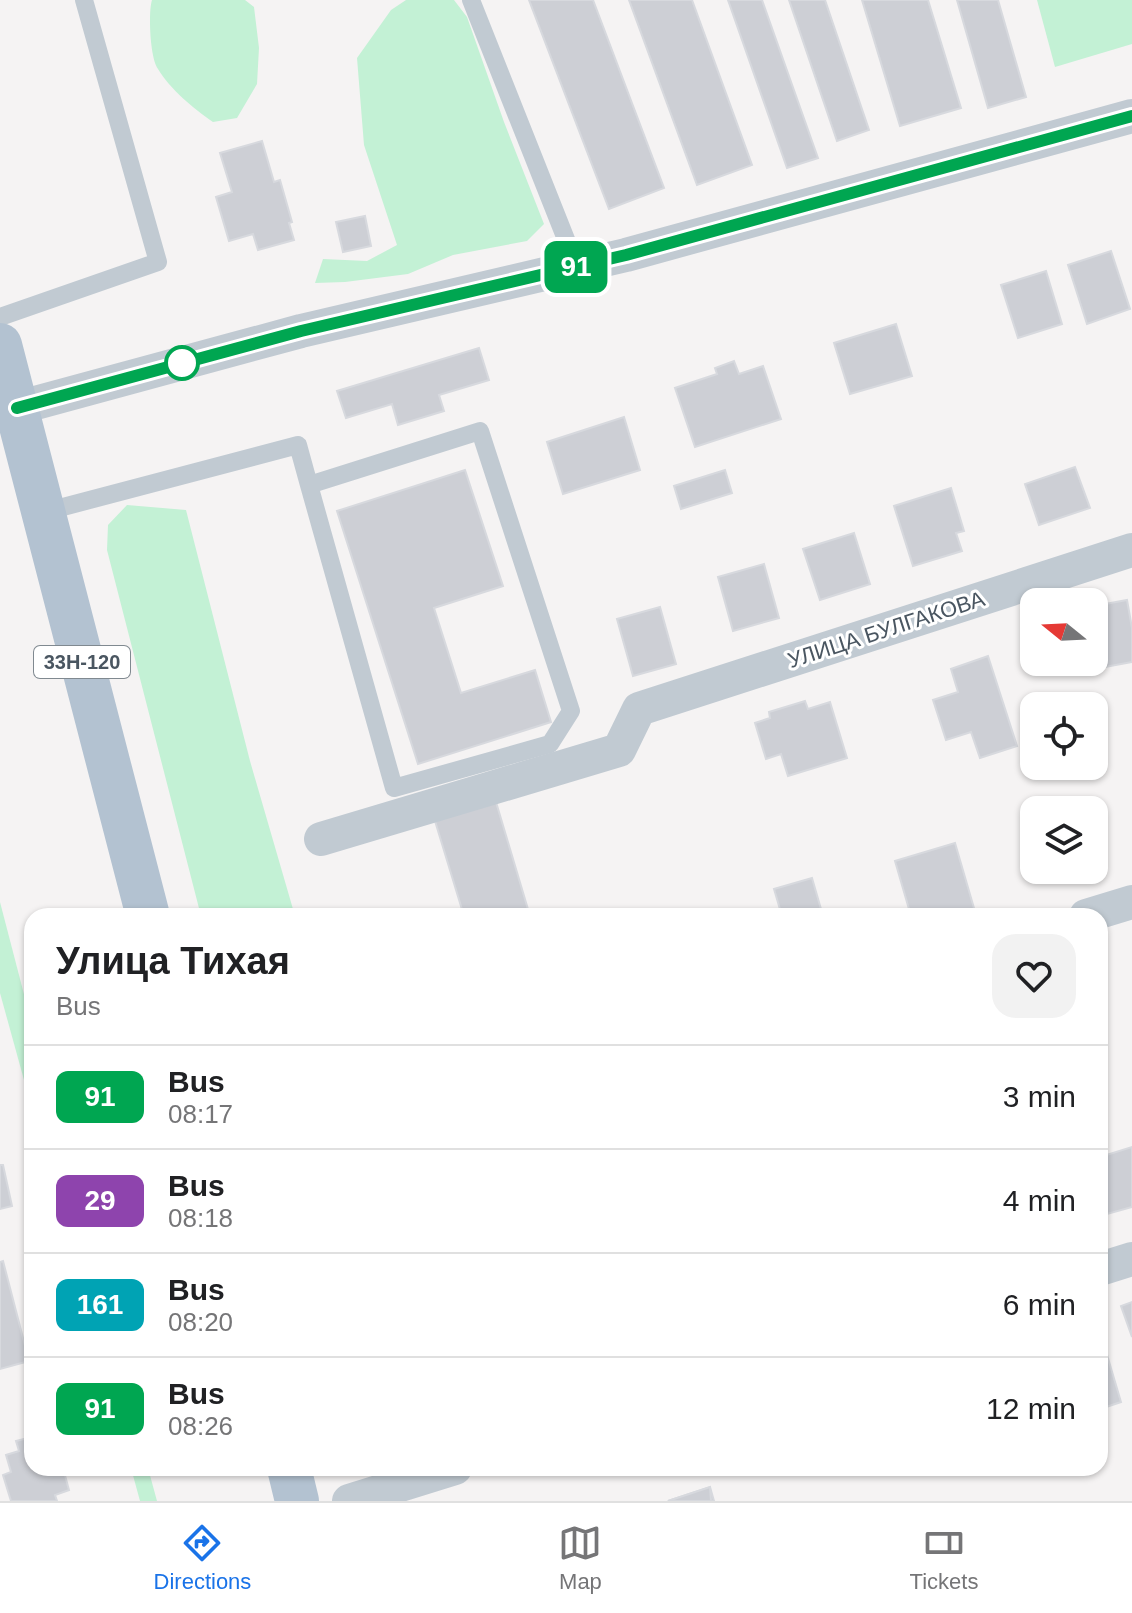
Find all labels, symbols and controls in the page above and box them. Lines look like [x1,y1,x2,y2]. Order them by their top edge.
line badge: 91 [540,241,612,293]
text: 91 [560,251,592,282]
unlabelled marker [165,346,199,380]
street label: УЛИЦА БУЛГАКОВА [785,586,988,673]
north arrow [1020,588,1108,676]
map controls [1020,588,1108,884]
road number: 33Н-120 [34,646,130,678]
button: locate [1020,692,1108,780]
button: layers [1020,796,1108,884]
button: heart [992,934,1076,1018]
text: Улица Тихая [56,940,290,982]
text: Bus [56,991,101,1021]
text: Bus [168,1065,225,1098]
text: 3 min [1003,1080,1076,1113]
text: 91 [84,1081,116,1112]
text: 08:17 [168,1099,233,1129]
text: Bus [168,1169,225,1202]
text: 4 min [1003,1184,1076,1217]
text: 29 [84,1185,116,1216]
text: 08:18 [168,1203,233,1233]
text: Bus [168,1273,225,1306]
text: 6 min [1003,1288,1076,1321]
text: 161 [77,1289,123,1320]
text: 08:20 [168,1307,233,1337]
text: Bus [168,1377,225,1410]
text: 12 min [986,1392,1076,1425]
text: 91 [84,1393,116,1424]
text: 08:26 [168,1411,233,1441]
tab: Directions [154,1521,251,1595]
tab: Map [558,1521,602,1595]
tab: Tickets [910,1521,978,1595]

